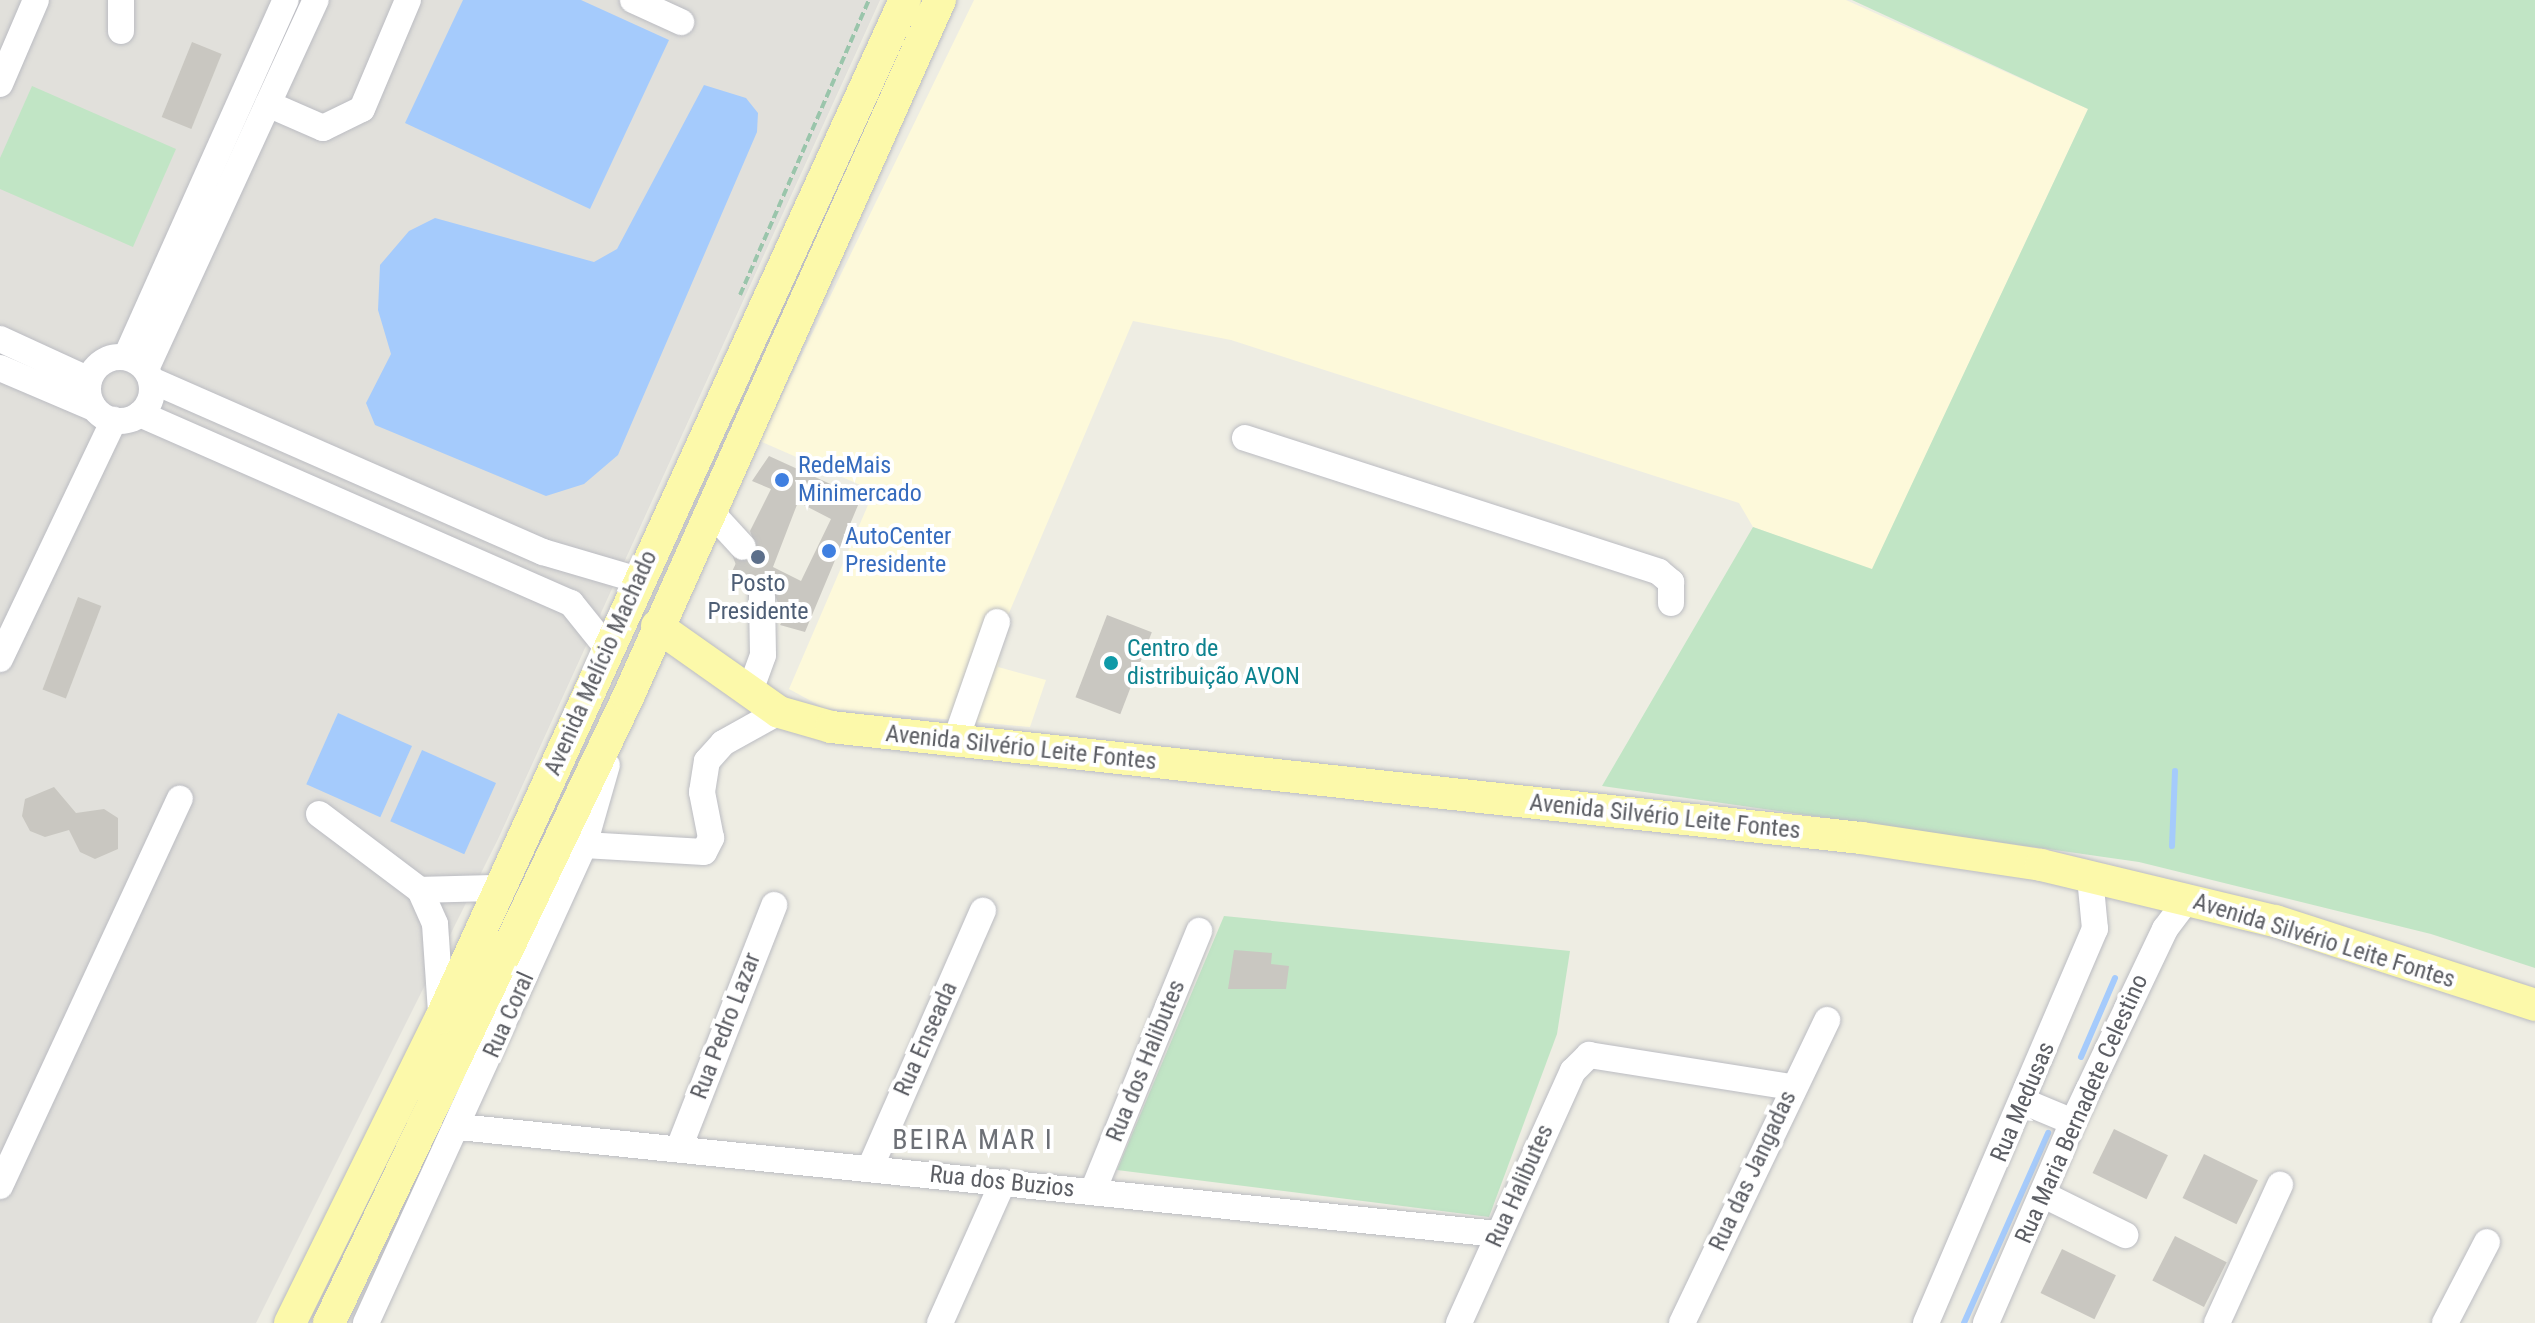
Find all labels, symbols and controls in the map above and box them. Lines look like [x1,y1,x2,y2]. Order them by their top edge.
place label: RedeMais Minimercado [798,452,922,508]
marker: RedeMais Minimercado [773,471,791,489]
place label: AutoCenter Presidente [845,523,951,579]
marker: AutoCenter Presidente [820,542,838,560]
street label: Avenida Melício Machado [538,546,664,780]
marker: Posto Presidente [749,548,767,566]
place label: Posto Presidente [707,570,809,626]
place label: Centro de distribuição AVON [1127,635,1300,691]
marker: Centro de distribuição AVON [1102,654,1120,672]
street label: Avenida Silvério Leite Fontes [884,719,1158,777]
street label: Avenida Silvério Leite Fontes [1528,788,1802,846]
street label: Avenida Silvério Leite Fontes [2190,887,2458,995]
street label: Rua Pedro Lazar [685,949,767,1103]
street label: Rua Coral [477,968,541,1062]
street label: Rua Maria Bernadete Celestino [2010,970,2154,1248]
street label: Rua dos Halibutes [1100,976,1192,1146]
street label: Rua Enseada [888,977,964,1101]
street label: Rua Medusas [1985,1038,2061,1166]
street label: Rua das Jangadas [1703,1086,1803,1256]
street label: Rua Halibutes [1480,1120,1560,1252]
district label: BEIRA MAR I [892,1123,1054,1157]
street label: Rua dos Buzios [928,1160,1076,1204]

